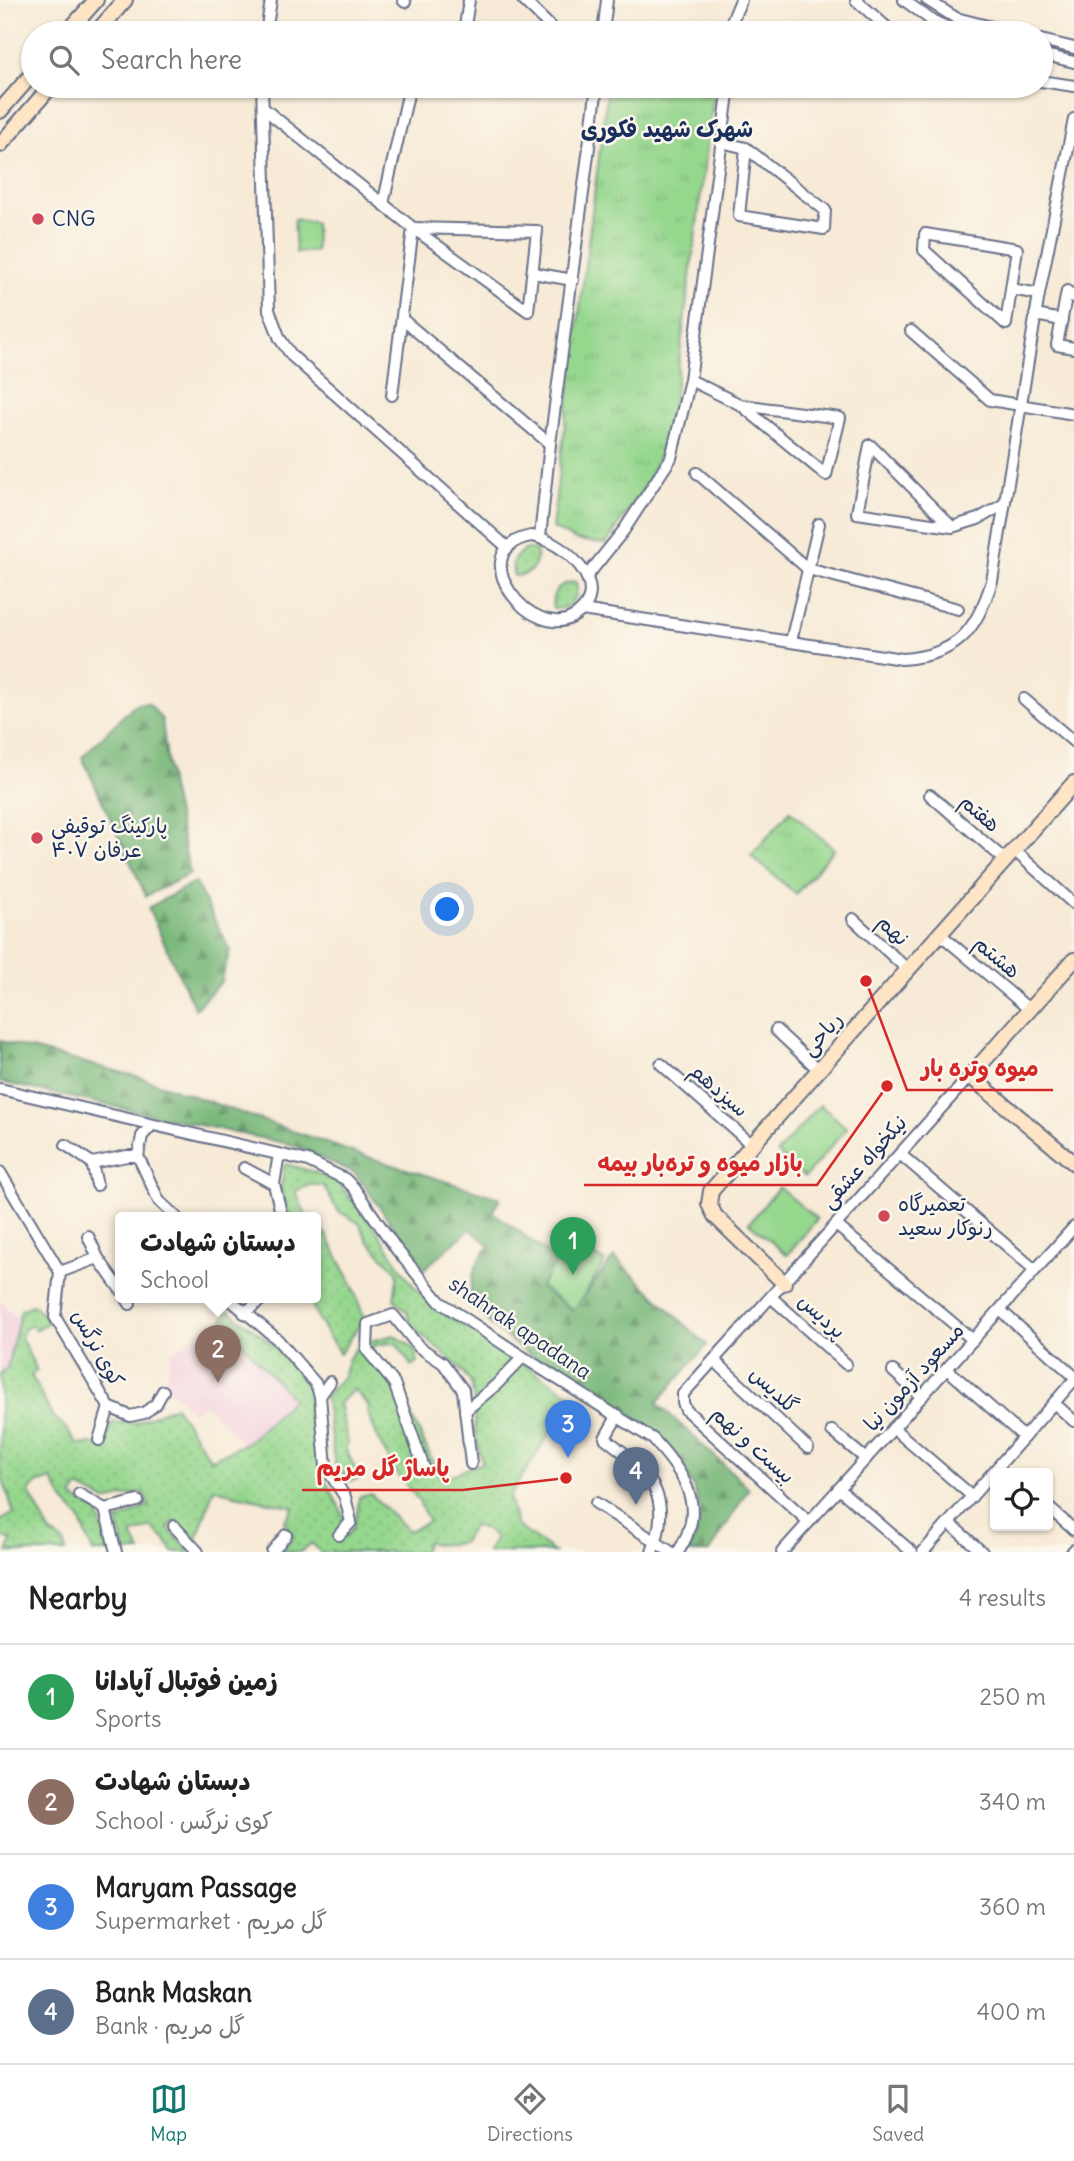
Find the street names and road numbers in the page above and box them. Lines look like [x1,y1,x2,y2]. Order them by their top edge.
street label: هفتم [953,788,1006,840]
street label: نهم [870,908,915,953]
street label: هشتم [966,929,1026,986]
street label: ریاحی [795,1006,849,1062]
street label: سیزدهم [682,1057,754,1125]
street label: نیکخواه عشقی [815,1109,913,1215]
street label: shahrak apadana [444,1270,597,1385]
street label: پردیس [793,1287,852,1344]
street label: کوی نرگس [66,1304,131,1391]
street label: مسعود آزمون نیا [858,1317,970,1437]
street label: گلدیس [744,1360,804,1419]
street label: بیست و نهم [704,1400,801,1492]

